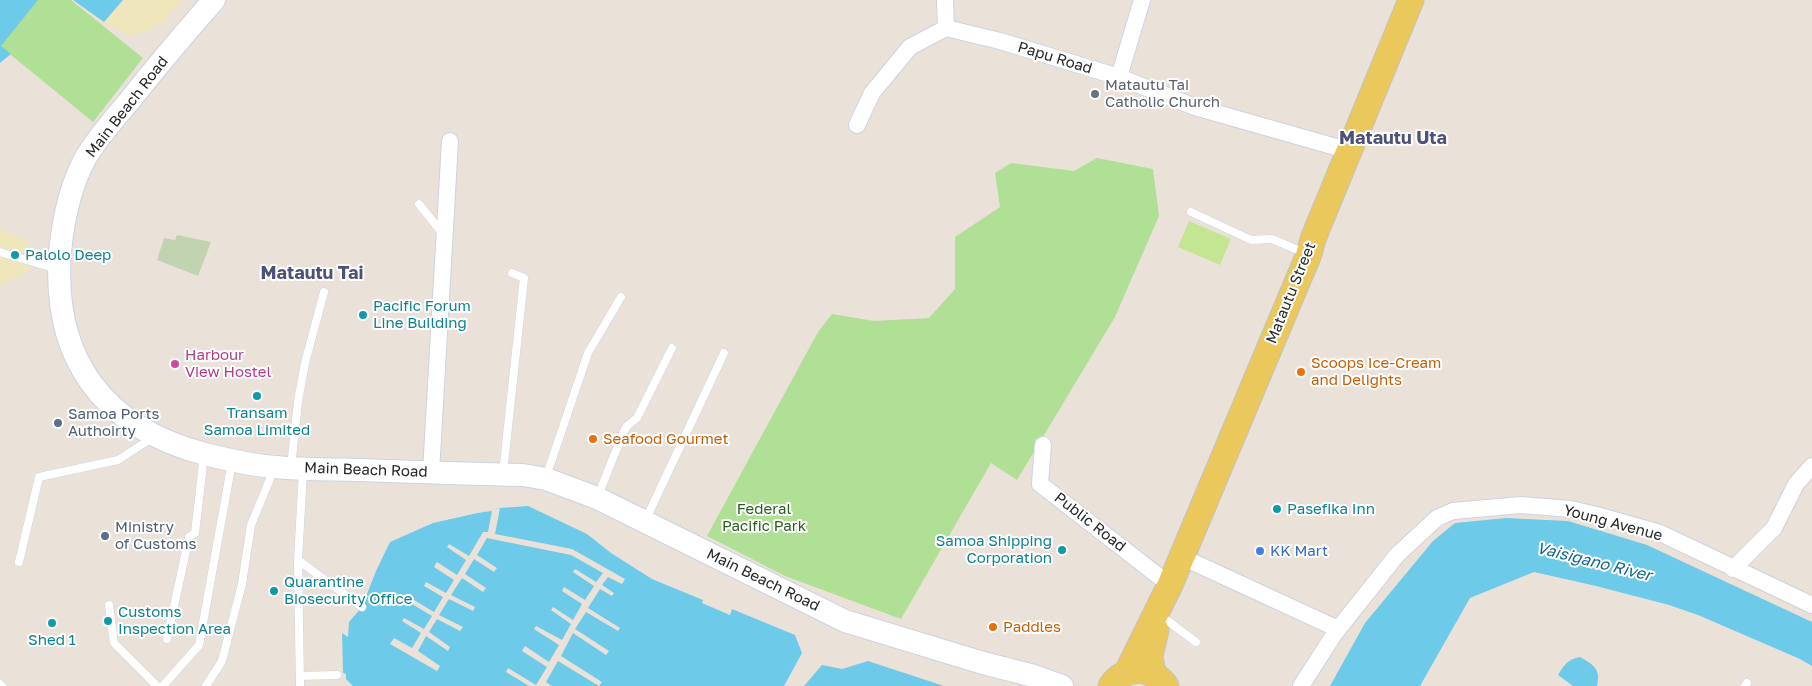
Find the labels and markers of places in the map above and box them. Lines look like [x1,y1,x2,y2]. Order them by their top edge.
place label: Matautu Tai Catholic Church [1105,76,1220,111]
marker: Matautu Tai Catholic Church [1089,88,1101,100]
place label: Palolo Deep [25,246,111,264]
marker: Palolo Deep [9,249,21,261]
place label: Pacific Forum Line Building [373,297,471,332]
marker: Pacific Forum Line Building [357,309,369,321]
place label: Harbour View Hostel [185,346,271,381]
place label: Scoops Ice-Cream and Delights [1311,354,1441,389]
marker: Harbour View Hostel [169,358,181,370]
marker: Scoops Ice-Cream and Delights [1295,366,1307,378]
marker: Transam Samoa Limited [251,390,263,402]
place label: Transam Samoa Limited [204,404,310,439]
place label: Samoa Ports Authoirty [68,405,159,440]
marker: Samoa Ports Authoirty [52,417,64,429]
place label: Seafood Gourmet [603,430,729,448]
marker: Seafood Gourmet [587,433,599,445]
place label: Pasefika Inn [1287,500,1375,518]
marker: Pasefika Inn [1271,503,1283,515]
place label: Ministry of Customs [115,518,197,553]
marker: Ministry of Customs [99,530,111,542]
place label: Samoa Shipping Corporation [936,532,1052,567]
place label: KK Mart [1270,542,1328,560]
marker: Samoa Shipping Corporation [1056,544,1068,556]
marker: KK Mart [1254,545,1266,557]
place label: Quarantine Biosecurity Office [284,573,412,608]
marker: Quarantine Biosecurity Office [268,585,280,597]
place label: Customs Inspection Area [118,603,231,638]
marker: Customs Inspection Area [102,615,114,627]
marker: Shed 1 [46,617,58,629]
place label: Paddles [1003,618,1061,636]
marker: Paddles [987,621,999,633]
place label: Shed 1 [28,631,76,649]

